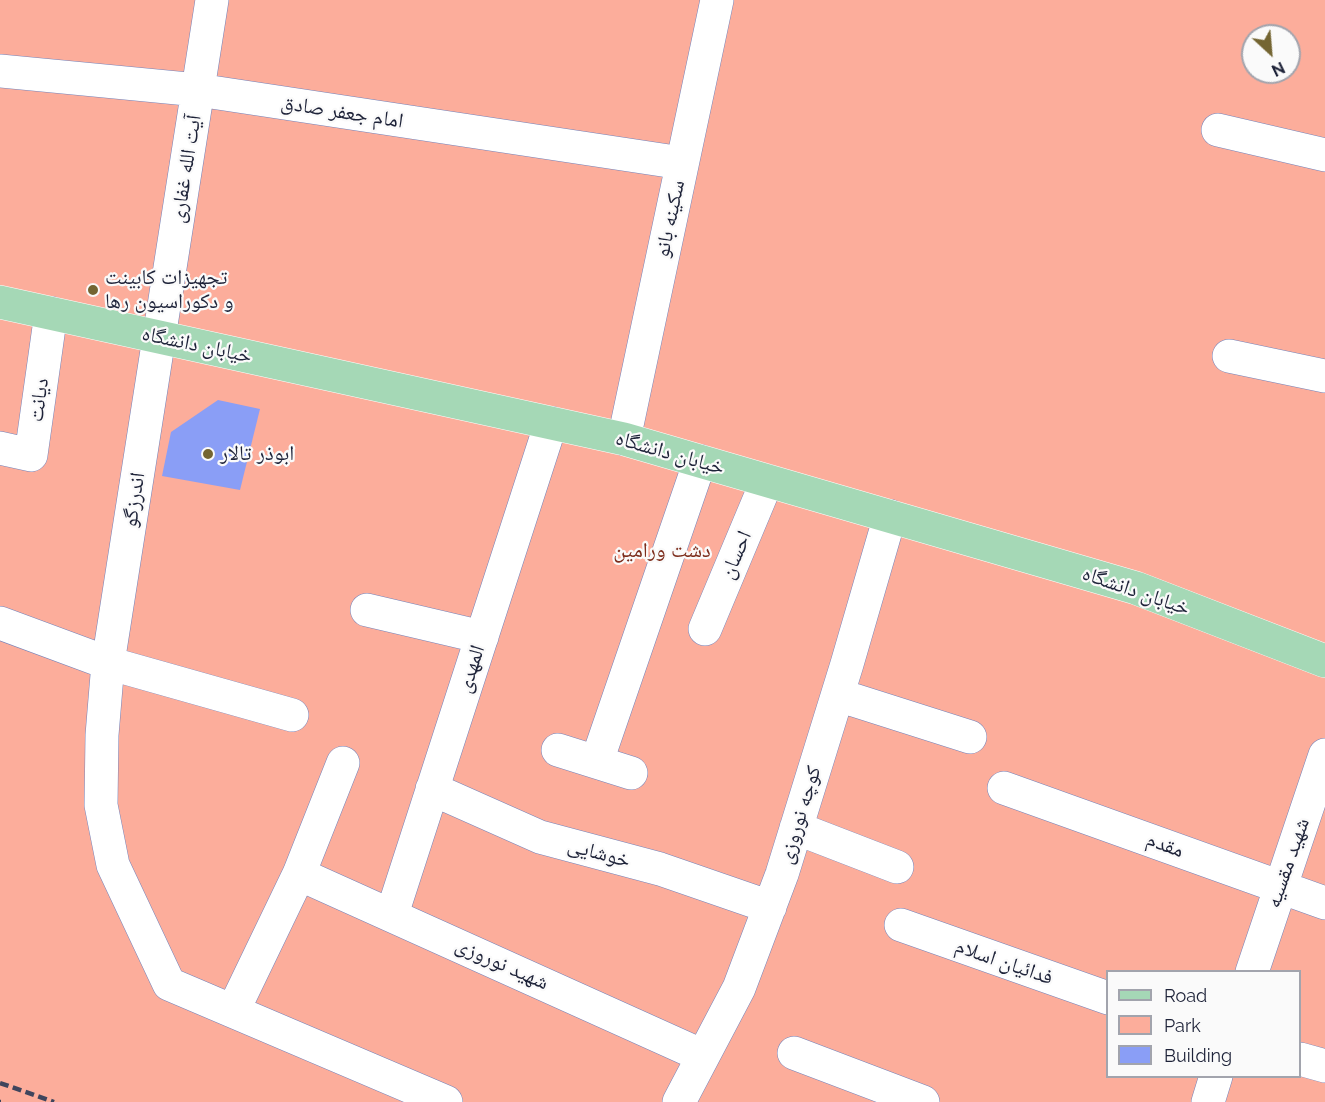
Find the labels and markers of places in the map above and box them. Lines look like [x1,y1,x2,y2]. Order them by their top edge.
place label: تجهیزات کابینت و دکوراسیون رها [105,265,233,315]
marker: تجهیزات کابینت و دکوراسیون رها [86,283,100,297]
place label: ابوذر تالار [220,441,294,467]
marker: ابوذر تالار [201,447,215,461]

